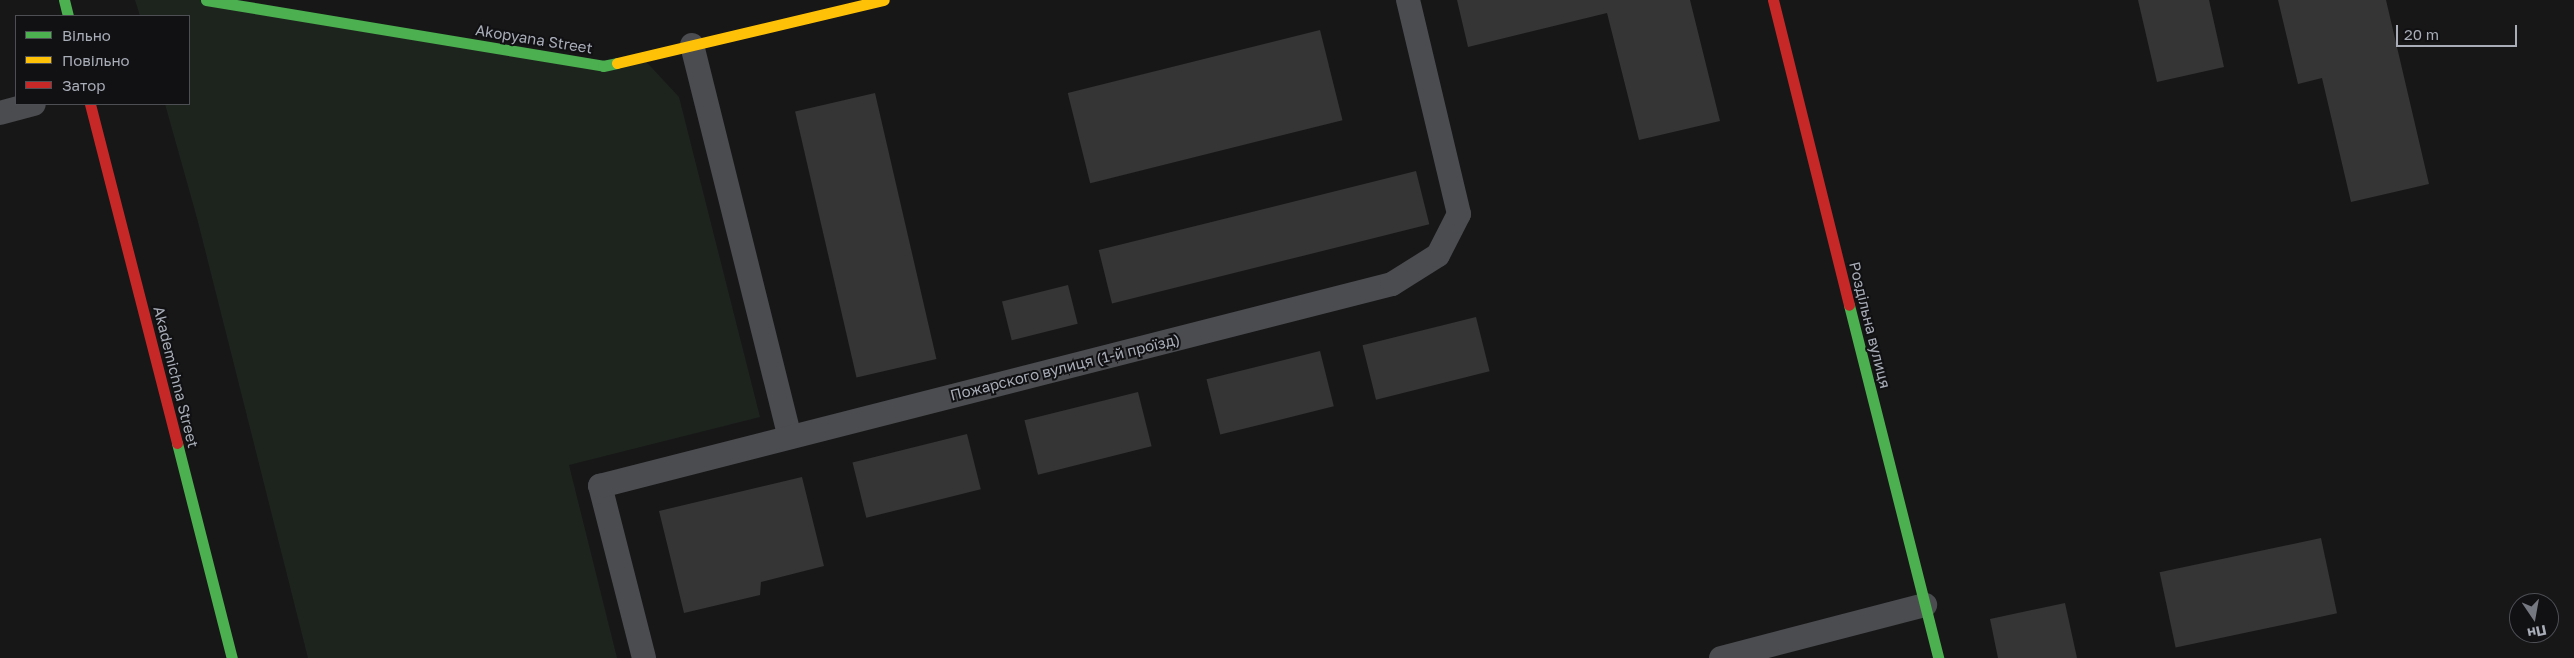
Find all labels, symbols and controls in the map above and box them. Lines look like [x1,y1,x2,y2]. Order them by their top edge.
legend [15,15,190,105]
scale bar [2399,15,2520,47]
street label: Akopyana Street [474,21,594,57]
text: 20 m [2404,25,2439,43]
text: Вільно [62,26,111,44]
text: Повільно [62,51,130,69]
text: Затор [62,76,105,94]
street label: Роздільна вулиця [1846,260,1894,390]
street label: Akademichna Street [150,304,202,450]
street label: Пожарского вулиця (1-й проїзд) [948,330,1182,404]
north arrow [2509,593,2559,643]
text: Пн [2526,622,2548,642]

